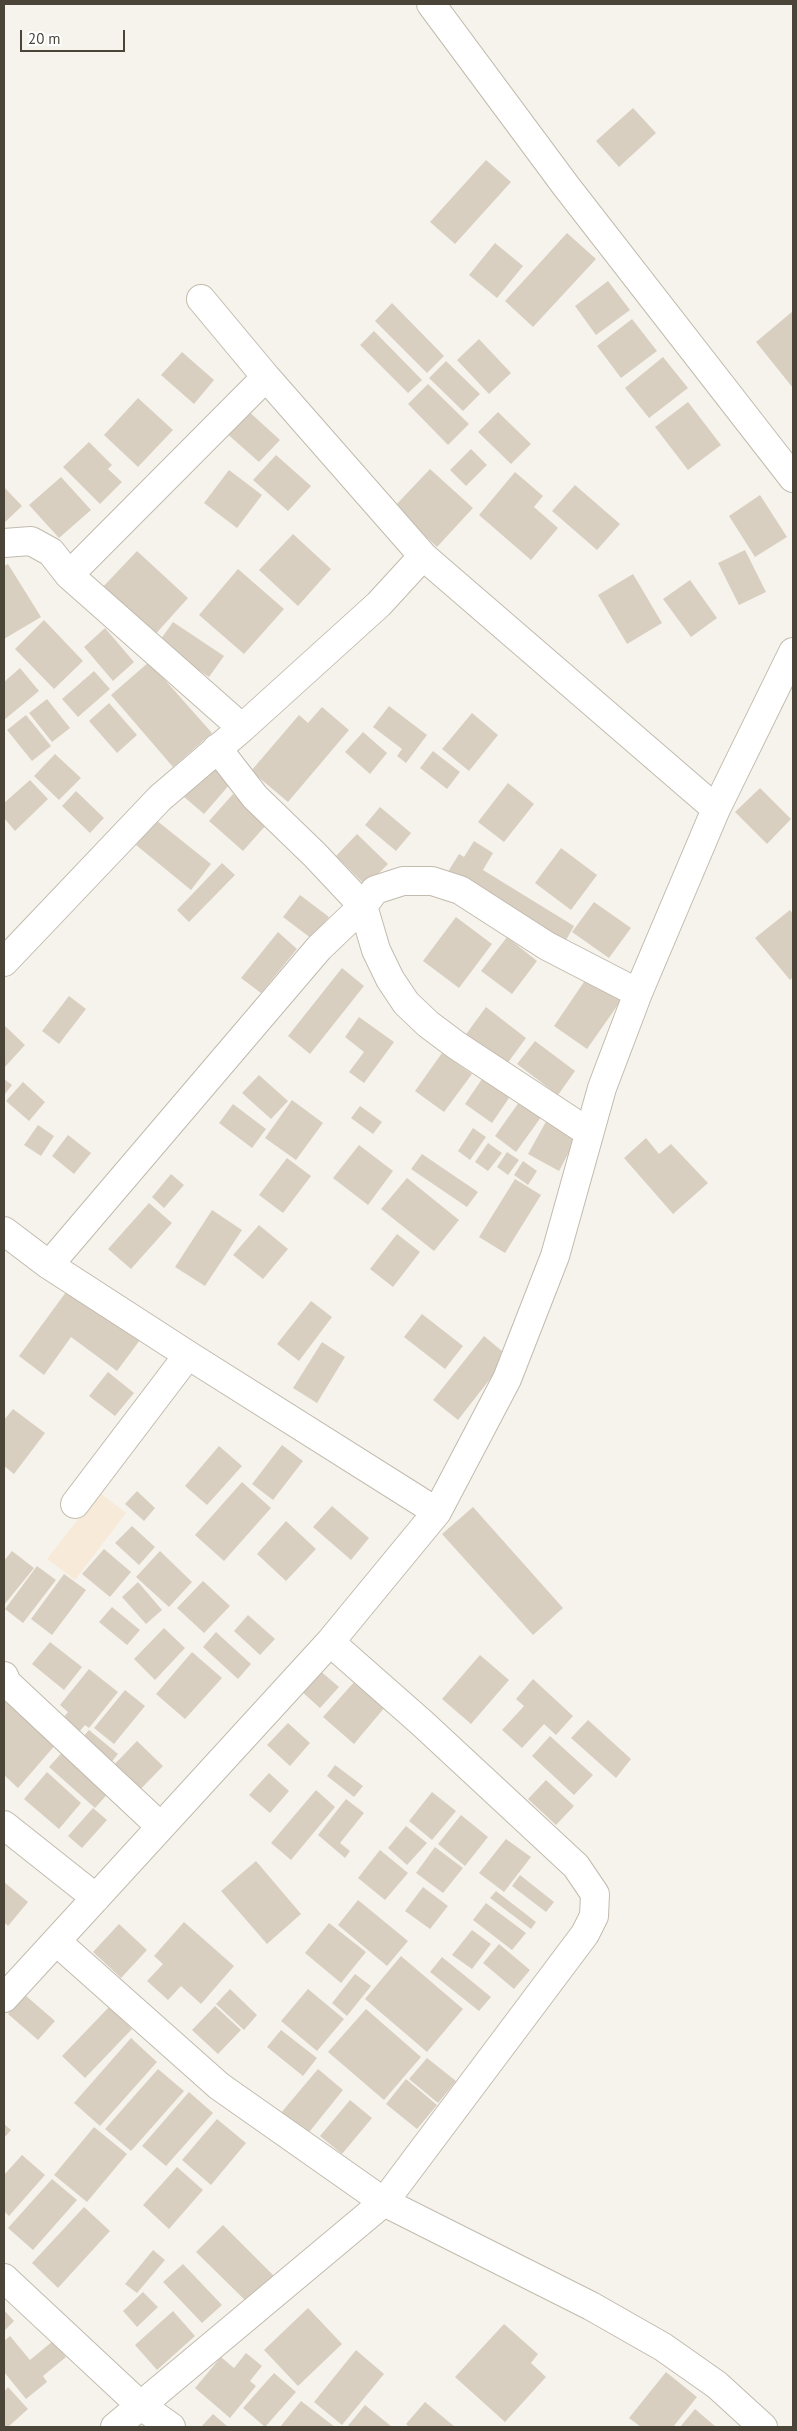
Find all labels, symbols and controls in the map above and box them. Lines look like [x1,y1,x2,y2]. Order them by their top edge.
scale bar [22,20,128,52]
text: 20 m [28,29,61,48]

